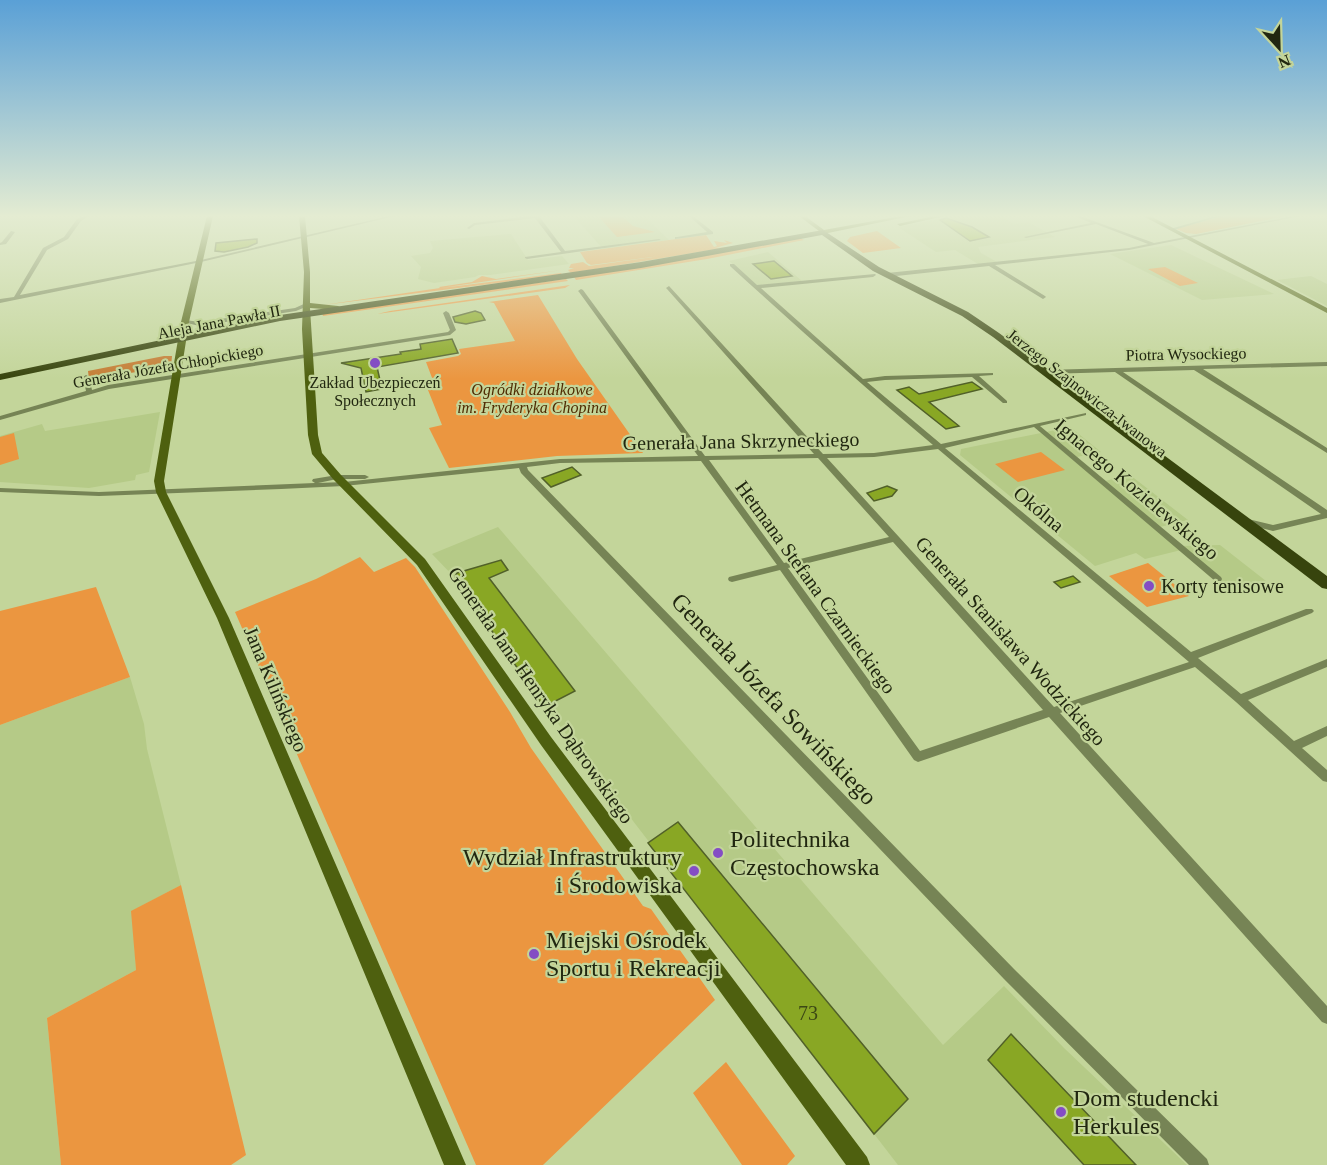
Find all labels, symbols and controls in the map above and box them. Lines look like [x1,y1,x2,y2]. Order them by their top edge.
north arrow [1249,18,1309,78]
text: N [1275,51,1293,72]
street label: Aleja Jana Pawła II [156,302,282,343]
street label: Jerzego Szajnowicza-Iwanowa [1003,325,1170,461]
street label: Generała Józefa Chłopickiego [72,341,265,392]
street label: Piotra Wysockiego [1125,344,1247,365]
marker: Zakład Ubezpieczeń Społecznych [368,356,382,370]
place label: Zakład Ubezpieczeń Społecznych [309,374,441,410]
park label: Ogródki działkowe im. Fryderyka Chopina [457,381,607,417]
street label: Ignacego Kozielewskiego [1050,414,1223,565]
street label: Generała Jana Skrzyneckiego [623,428,859,455]
street label: Hetmana Stefana Czarnieckiego [731,476,901,698]
street label: Okólna [1009,482,1069,536]
street label: Generała Stanisława Wodzickiego [911,532,1111,751]
street label: Generała Jana Henryka Dąbrowskiego [443,562,638,828]
place label: Korty tenisowe [1161,575,1284,598]
marker: Korty tenisowe [1142,579,1156,593]
street label: Generała Józefa Sowińskiego [666,588,882,810]
street label: Jana Kilińskiego [239,623,312,755]
place label: Politechnika Częstochowska [730,826,880,880]
place label: Wydział Infrastruktury i Środowiska [463,844,682,898]
marker: Politechnika Częstochowska [711,846,725,860]
marker: Wydział Infrastruktury i Środowiska [687,864,701,878]
place label: Miejski Ośrodek Sportu i Rekreacji [546,927,721,981]
marker: Miejski Ośrodek Sportu i Rekreacji [527,947,541,961]
house number: 73 [798,1002,818,1024]
place label: Dom studencki Herkules [1073,1085,1219,1139]
marker: Dom studencki Herkules [1054,1105,1068,1119]

